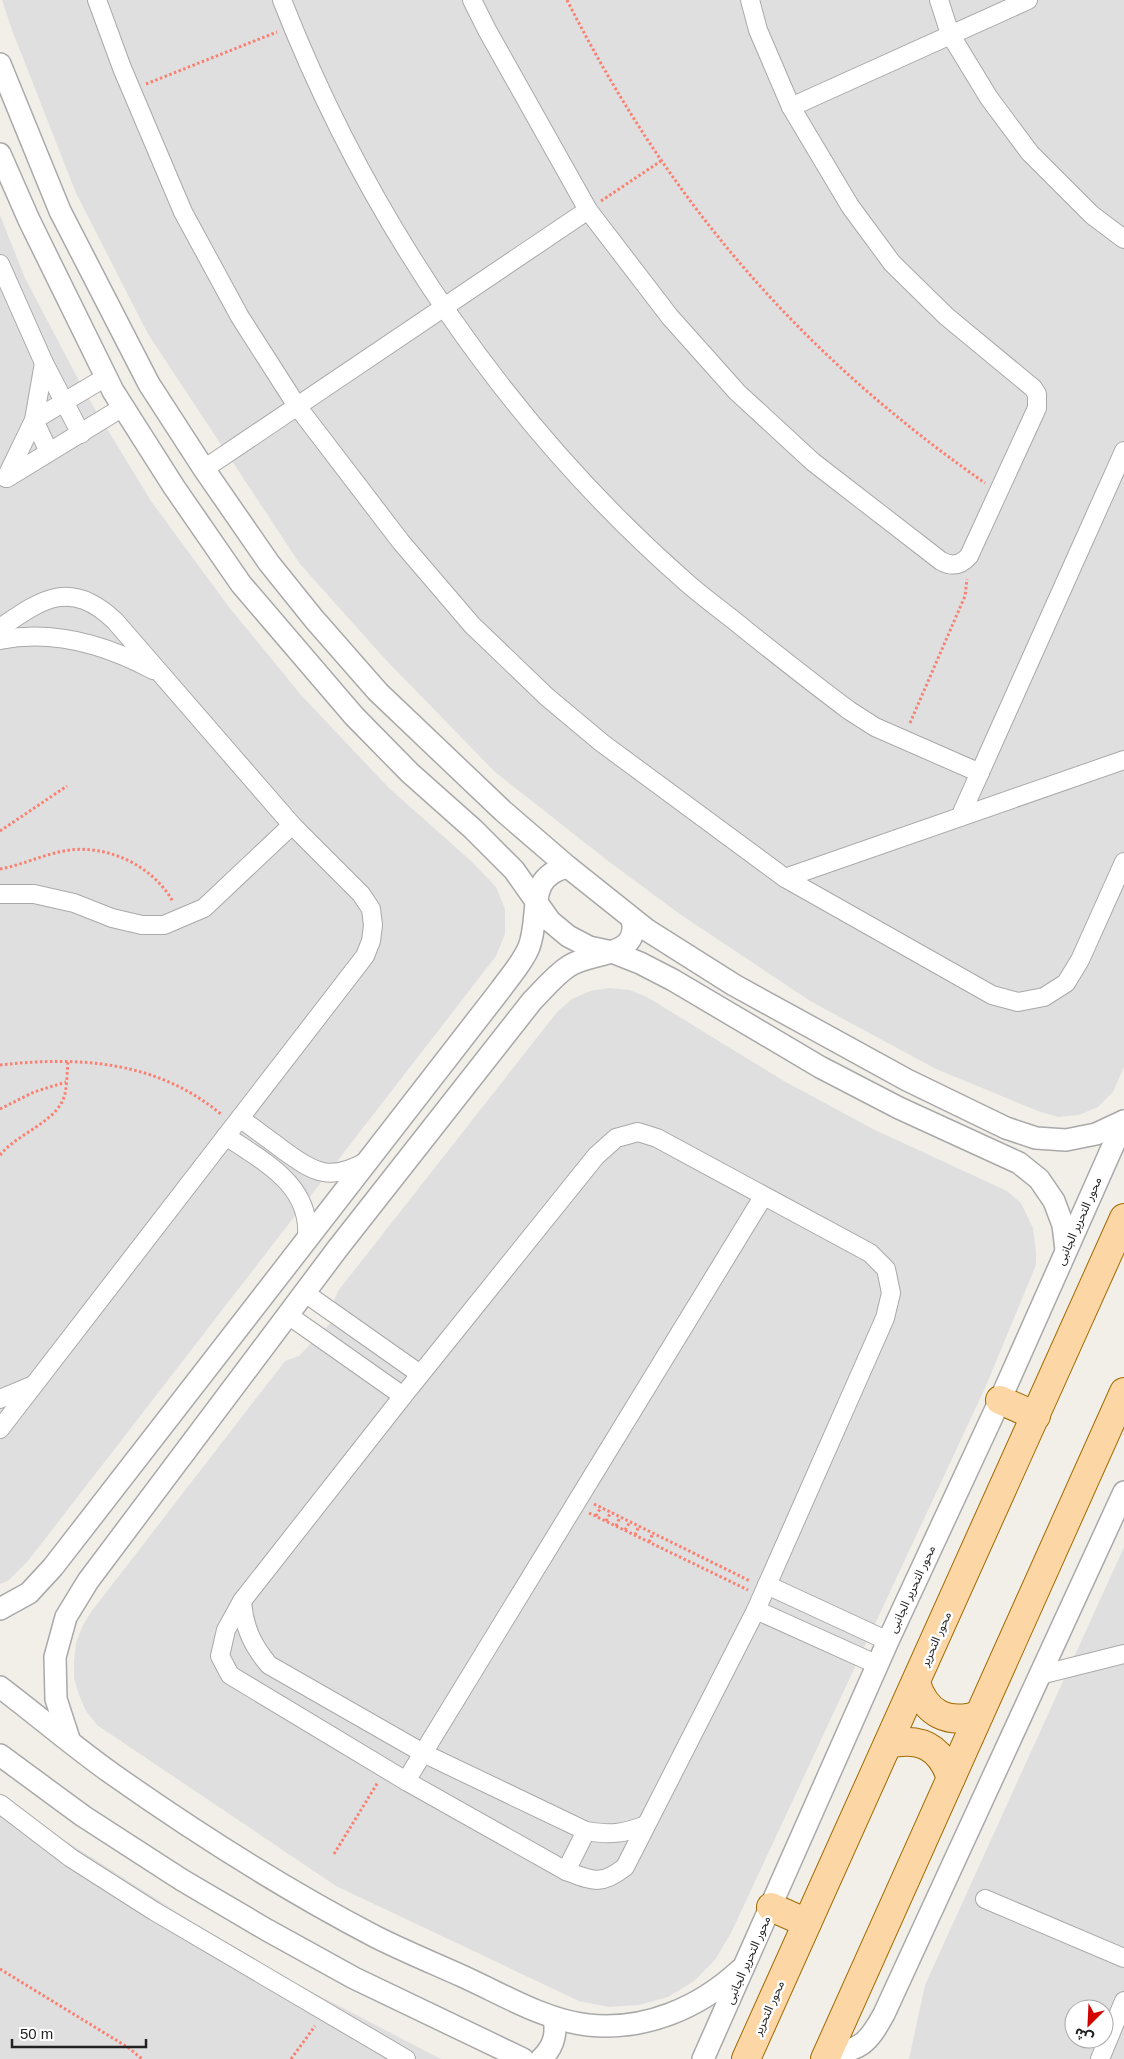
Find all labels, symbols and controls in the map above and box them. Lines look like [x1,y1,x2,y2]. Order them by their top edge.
street label: محور التحرير الجانبى [1053,1175,1105,1267]
street label: محور التحرير الجانبى [886,1543,938,1635]
street label: محور التحرير [917,1610,954,1669]
street label: محور التحرير الجانبى [722,1914,774,2006]
street label: محور التحرير [750,1979,787,2038]
north arrow [1064,1999,1114,2049]
scale bar [12,2016,146,2048]
text: 50 m [20,2025,53,2042]
text: ش [1072,2025,1096,2047]

